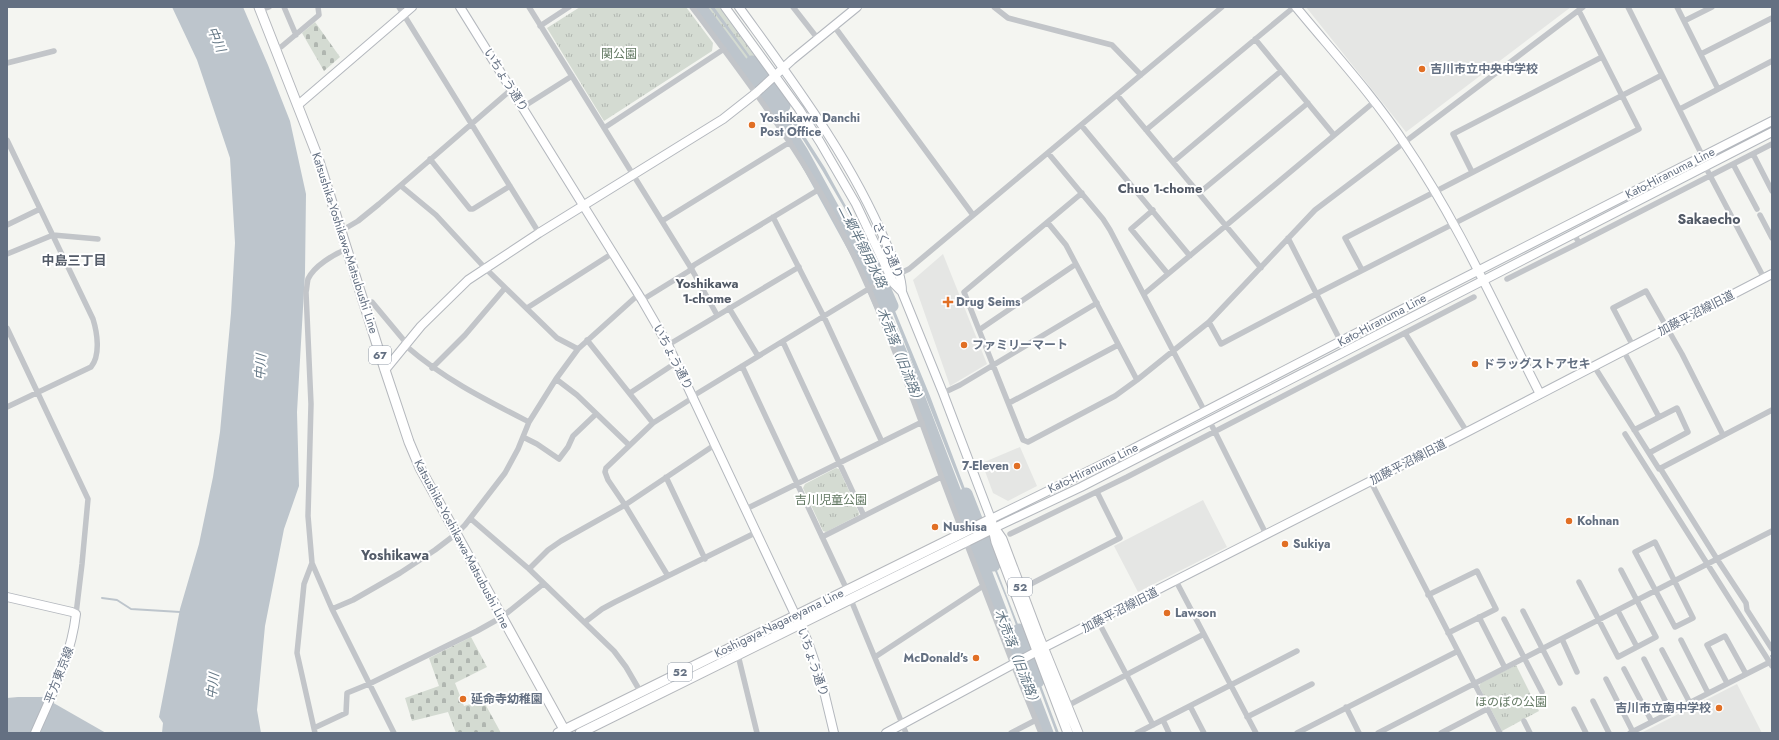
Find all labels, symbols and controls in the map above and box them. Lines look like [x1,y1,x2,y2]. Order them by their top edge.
water label: 中川 [203,24,231,57]
street label: いちょう通り [479,45,533,115]
park label: 関公園 [601,45,637,63]
place label: 吉川市立中央中学校 [1430,60,1538,78]
marker: 吉川市立中央中学校 [1417,64,1427,74]
place label: Yoshikawa Danchi Post Office [759,109,860,141]
marker: Yoshikawa Danchi Post Office [747,120,757,130]
street label: Kato-Hiranuma Line [1622,143,1718,203]
street label: Katsushika-Yoshikawa-Matsubushi Line [307,150,383,336]
district label: Chuo 1-chome [1118,179,1203,198]
water label: 二郷半領用水路 [833,201,892,292]
district label: Sakaecho [1677,209,1741,229]
street label: さくら通り [868,219,908,281]
district label: 中島三丁目 [41,251,107,270]
district label: Yoshikawa 1-chome [674,274,739,308]
street label: 加藤平沼線旧道 [1654,286,1738,340]
street label: Kato-Hiranuma Line [1334,289,1430,351]
place label: Drug Seims [956,293,1021,311]
marker: Drug Seims [943,297,953,307]
water label: 木売落（旧流路） [872,304,929,408]
street label: いちょう通り [649,321,697,393]
place label: ファミリーマート [972,336,1068,354]
marker: ファミリーマート [959,340,969,350]
road number: 67 [369,346,391,364]
water label: 中川 [250,352,271,381]
place label: ドラッグストアセキ [1483,355,1591,373]
marker: ドラッグストアセキ [1470,359,1480,369]
street label: 加藤平沼線旧道 [1366,435,1450,489]
street label: Kato-Hiranuma Line [1045,438,1141,498]
street label: Katsushika-Yoshikawa-Matsubushi Line [410,456,514,632]
place label: 7-Eleven [962,457,1009,475]
marker: 7-Eleven [1012,461,1022,471]
park label: 吉川児童公園 [795,491,867,509]
place label: Kohnan [1577,512,1619,530]
marker: Kohnan [1564,516,1574,526]
place label: Nushisa [943,518,987,536]
marker: Nushisa [930,522,940,532]
place label: Sukiya [1293,535,1330,553]
marker: Sukiya [1280,539,1290,549]
district label: Yoshikawa [360,545,429,565]
road number: 52 [1008,578,1032,596]
street label: 加藤平沼線旧道 [1078,583,1162,637]
street label: Koshigaya-Nagareyama Line [711,584,847,662]
place label: Lawson [1175,604,1216,622]
water label: 木売落（旧流路） [990,606,1045,710]
marker: Lawson [1162,608,1172,618]
street label: いちょう通り [793,625,833,699]
street label: 平方東京線 [40,644,78,706]
place label: McDonald's [904,649,969,667]
marker: McDonald's [971,653,981,663]
road number: 52 [668,663,692,681]
water label: 中川 [201,670,224,700]
place label: 延命寺幼稚園 [471,690,543,708]
park label: ほのぼの公園 [1475,693,1547,711]
marker: 延命寺幼稚園 [458,694,468,704]
place label: 吉川市立南中学校 [1615,699,1711,717]
marker: 吉川市立南中学校 [1714,703,1724,713]

